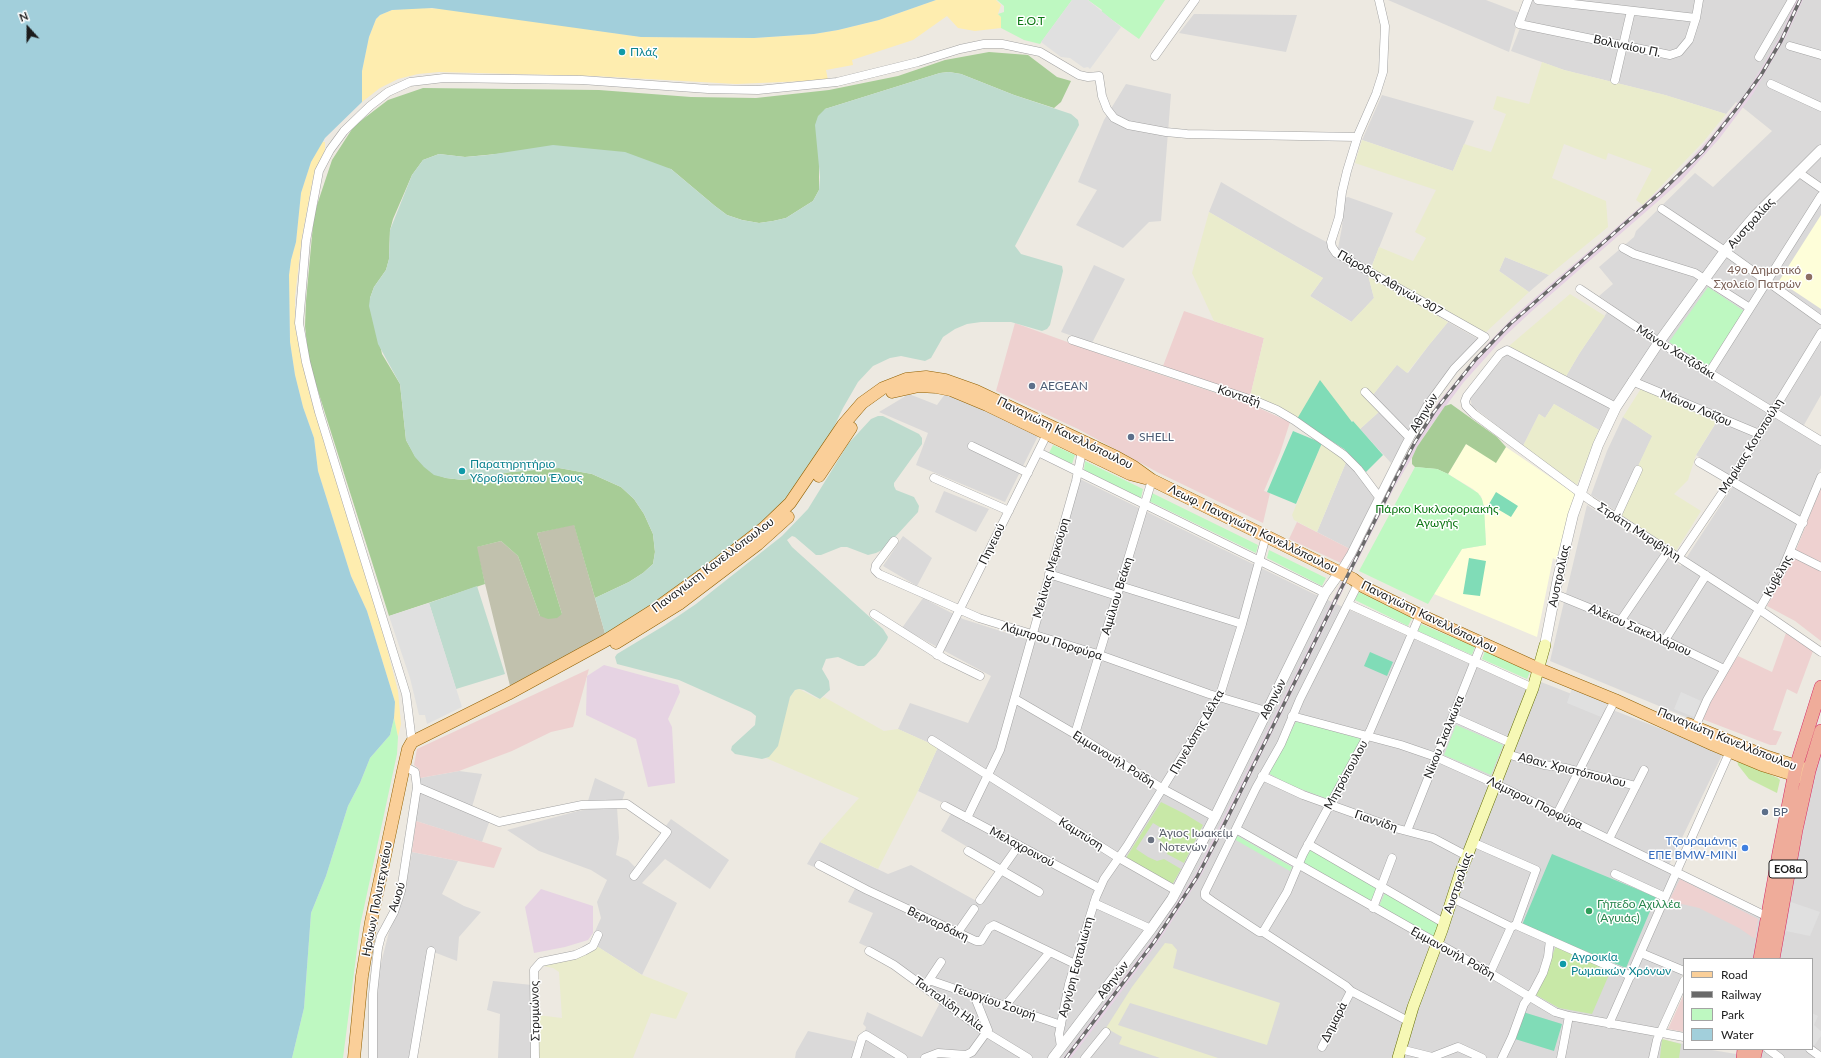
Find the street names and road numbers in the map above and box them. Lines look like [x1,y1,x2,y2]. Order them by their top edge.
street label: Βολιναίου Π. [1592,32,1662,60]
street label: Αυστραλίας [1724,195,1778,251]
street label: Πάροδος Αθηνών 307 [1335,247,1445,319]
street label: Μάνου Χατζιδάκι [1634,322,1718,382]
street label: Κονταξή [1216,382,1262,410]
street label: Μάνου Λοΐζου [1658,386,1734,430]
street label: Αθηνών [1407,391,1441,435]
street label: Παναγιώτη Κανελλόπουλου [995,394,1135,472]
street label: Μαρίκας Κοτοπούλη [1716,396,1786,496]
street label: Λεωφ. Παναγιώτη Κανελλόπουλου [1166,482,1340,576]
street label: Στράτη Μυριβήλη [1595,500,1683,564]
street label: Παναγιώτη Κανελλόπουλου [649,514,777,616]
street label: Μελίνας Μερκούρη [1030,516,1072,620]
street label: Πηνειού [976,521,1008,567]
street label: Αυστραλίας [1545,544,1573,608]
street label: Κυβέλης [1761,553,1795,599]
street label: Αιμίλιου Βεάκη [1098,555,1136,637]
street label: Παναγιώτη Κανελλόπουλου [1359,578,1499,656]
street label: Αλέκου Σακελλάριου [1586,601,1694,659]
street label: Λάμπρου Πορφύρα [1000,619,1104,663]
street label: Αθηνών [1257,676,1289,722]
street label: Πηνελόπης Δέλτα [1167,687,1227,777]
street label: Νίκου Σκαλκώτα [1421,693,1467,781]
street label: Παναγιώτη Κανελλόπουλου [1655,704,1799,774]
street label: Εμμανουήλ Ροΐδη [1070,728,1158,790]
street label: Μητρόπουλου [1321,738,1371,812]
street label: Αθαν. Χριστόπουλου [1517,750,1627,790]
street label: Λάμπρου Πορφύρα [1485,774,1585,832]
street label: Γιαννίδη [1353,807,1399,835]
street label: Καμπύση [1056,815,1106,853]
street label: Μελαχροινού [987,824,1057,870]
street label: Ηρώων Πολυτεχνείου [359,840,395,958]
street label: Αυστραλίας [1441,851,1475,915]
road number: ΕΟ8α [1769,860,1807,878]
street label: Αωού [385,880,409,914]
street label: Βερναρδάκη [905,903,971,945]
street label: Αργύρη Εφταλιώτη [1056,915,1096,1019]
street label: Εμμανουήλ Ροΐδη [1408,924,1498,982]
street label: Αθηνών [1094,958,1132,1002]
street label: Τανταλίδη Ηλία [911,974,987,1034]
street label: Στρυμώνος [527,981,543,1041]
street label: Γεωργίου Σουρή [952,981,1038,1023]
street label: Δημαρά [1318,1000,1350,1044]

